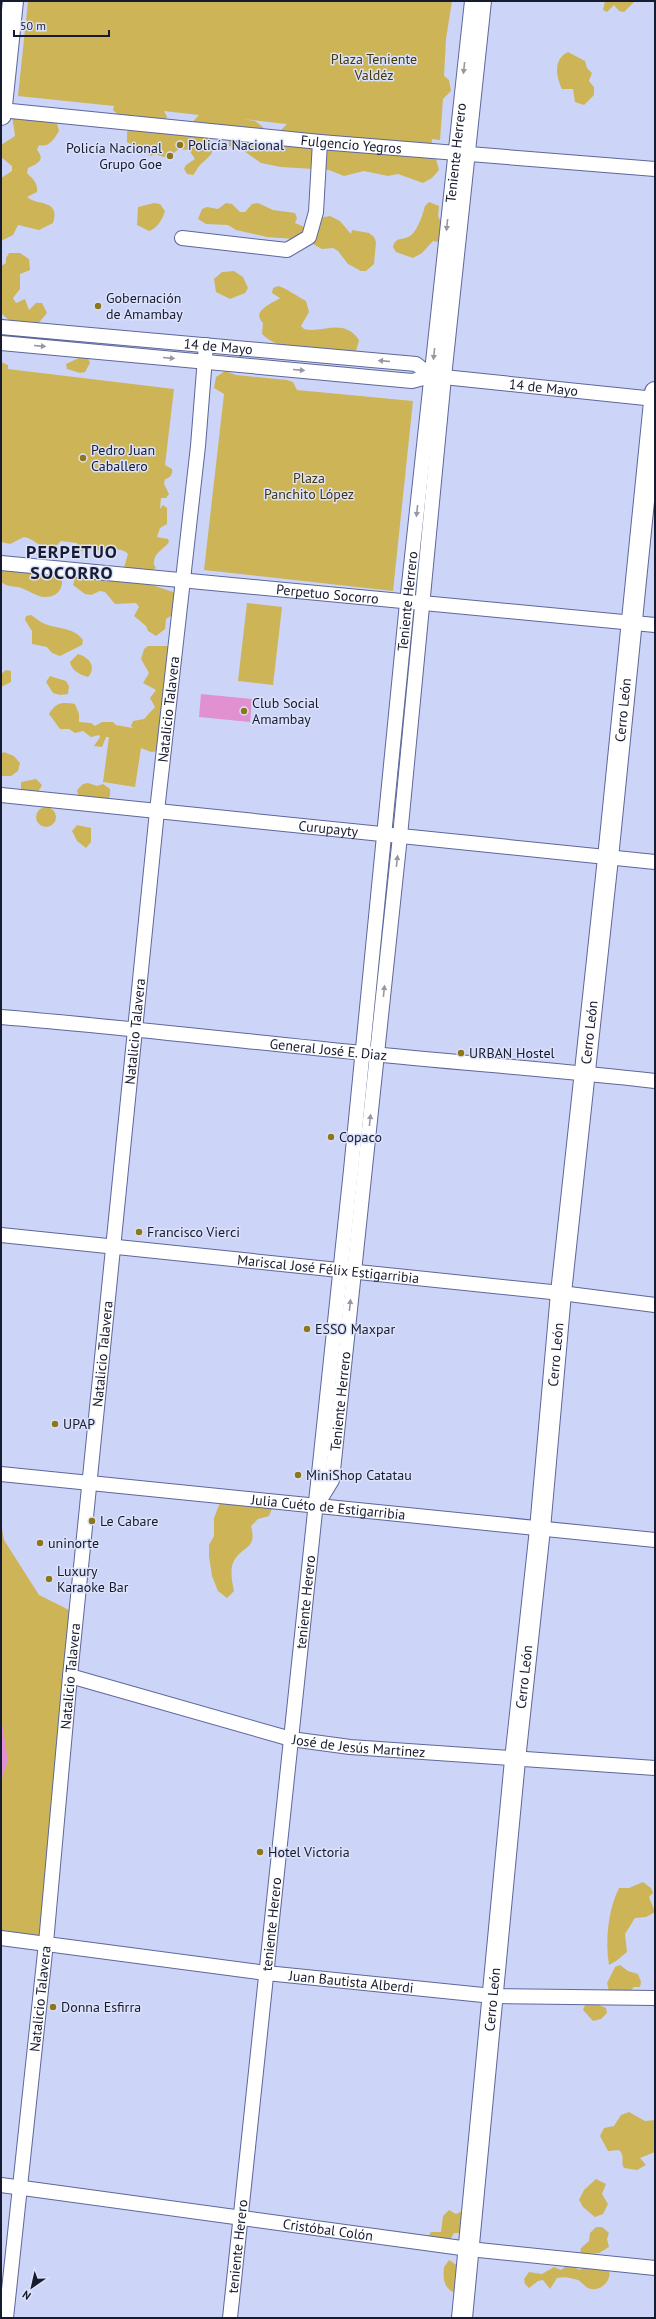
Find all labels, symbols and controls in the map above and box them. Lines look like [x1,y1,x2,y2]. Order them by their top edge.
scale bar [14,12,109,38]
text: 50 m [20,18,46,33]
park label: Plaza Teniente Valdéz [331,50,417,84]
one-way arrow [461,62,468,74]
street label: Teniente Herrero [441,102,470,204]
street label: Fulgencio Yegros [300,131,403,158]
place label: Policía Nacional [188,136,284,154]
place label: Policía Nacional Grupo Goe [66,139,162,173]
marker: Policía Nacional [175,140,185,150]
marker: Policía Nacional Grupo Goe [165,151,175,161]
one-way arrow [444,219,451,231]
place label: Gobernación de Amambay [106,289,183,323]
marker: Gobernación de Amambay [93,301,103,311]
street label: 14 de Mayo [183,334,253,358]
one-way arrow [34,343,46,350]
one-way arrow [431,348,437,360]
one-way arrow [163,355,175,362]
one-way arrow [378,357,390,364]
one-way arrow [293,367,305,374]
street label: 14 de Mayo [508,375,579,400]
place label: Pedro Juan Caballero [91,441,155,475]
marker: Pedro Juan Caballero [78,453,88,463]
park label: Plaza Panchito López [264,469,354,503]
one-way arrow [414,505,420,517]
district label: PERPETUO SOCORRO [26,540,118,584]
street label: Teniente Herrero [393,550,422,652]
street label: Perpetuo Socorro [275,580,380,608]
street label: Natalicio Talavera [154,655,183,763]
street label: Cerro León [611,677,635,743]
place label: Club Social Amambay [252,694,319,728]
marker: Club Social Amambay [239,706,249,716]
street label: Curupayty [298,817,359,841]
one-way arrow [394,855,400,868]
street label: Natalicio Talavera [121,977,149,1085]
one-way arrow [380,985,387,997]
street label: Cerro León [577,1000,602,1065]
street label: General José E. Diaz [269,1035,388,1064]
place label: URBAN Hostel [469,1044,555,1062]
marker: URBAN Hostel [456,1048,466,1058]
one-way arrow [367,1114,374,1126]
place label: Copaco [339,1128,382,1146]
marker: Copaco [326,1132,336,1142]
place label: Francisco Vierci [147,1223,240,1241]
marker: Francisco Vierci [134,1227,144,1237]
street label: Mariscal José Félix Estigarribia [236,1251,420,1287]
one-way arrow [347,1299,353,1311]
street label: Natalicio Talavera [88,1300,117,1408]
place label: ESSO Maxpar [315,1320,395,1338]
street label: Cerro León [544,1322,567,1387]
marker: ESSO Maxpar [302,1324,312,1334]
street label: Teniente Herrero [326,1351,355,1452]
place label: UPAP [63,1415,95,1433]
marker: UPAP [50,1419,60,1429]
place label: MiniShop Catatau [306,1466,412,1484]
marker: MiniShop Catatau [293,1470,303,1480]
street label: Julia Cuéto de Estigarribia [249,1490,406,1524]
place label: Le Cabare [100,1512,158,1530]
marker: Le Cabare [87,1516,97,1526]
place label: uninorte [48,1534,99,1552]
marker: uninorte [35,1538,45,1548]
street label: teniente Herero [292,1554,319,1650]
place label: Luxury Karaoke Bar [57,1562,129,1596]
marker: Luxury Karaoke Bar [44,1574,54,1584]
street label: Natalicio Talavera [56,1622,84,1730]
street label: Cerro León [512,1644,536,1710]
street label: José de Jesús Martinez [290,1730,426,1761]
place label: Hotel Victoria [268,1843,350,1861]
marker: Hotel Victoria [255,1847,265,1857]
street label: teniente Herero [258,1876,285,1972]
street label: Natalicio Talavera [25,1945,55,2053]
street label: Juan Bautista Alberdi [287,1966,414,1997]
street label: Cerro León [480,1967,504,2032]
place label: Donna Esfirra [61,1998,141,2016]
marker: Donna Esfirra [48,2002,58,2012]
street label: teniente Herero [224,2199,251,2294]
street label: Cristóbal Colón [282,2215,374,2245]
north arrow [12,2267,52,2307]
text: N [19,2287,33,2303]

